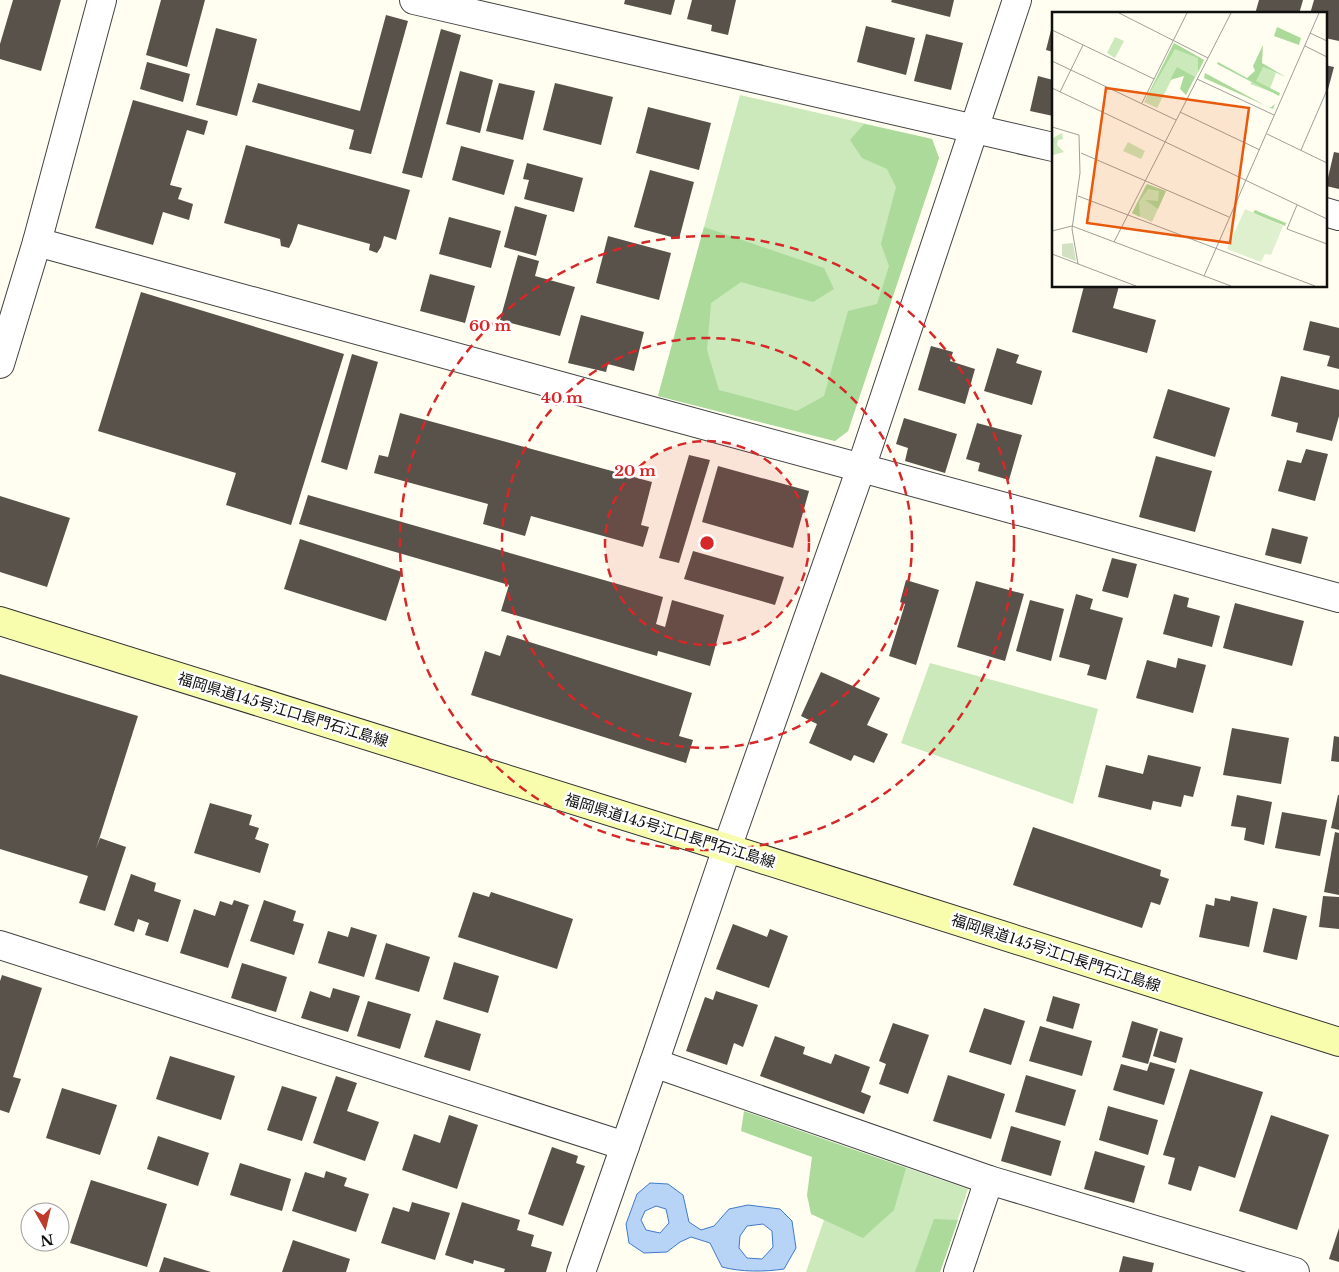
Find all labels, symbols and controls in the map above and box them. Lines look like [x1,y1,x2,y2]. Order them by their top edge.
inset map [1052,12,1326,288]
text: 60 m [469,316,511,335]
text: 40 m [541,388,583,407]
text: 20 m [614,461,656,480]
centre of rings [698,534,716,552]
street label: 福岡県道145号江口長門石江島線 [176,668,391,751]
street label: 福岡県道145号江口長門石江島線 [563,789,778,872]
street label: 福岡県道145号江口長門石江島線 [949,910,1163,995]
north arrow [20,1202,70,1252]
text: N [39,1230,55,1250]

